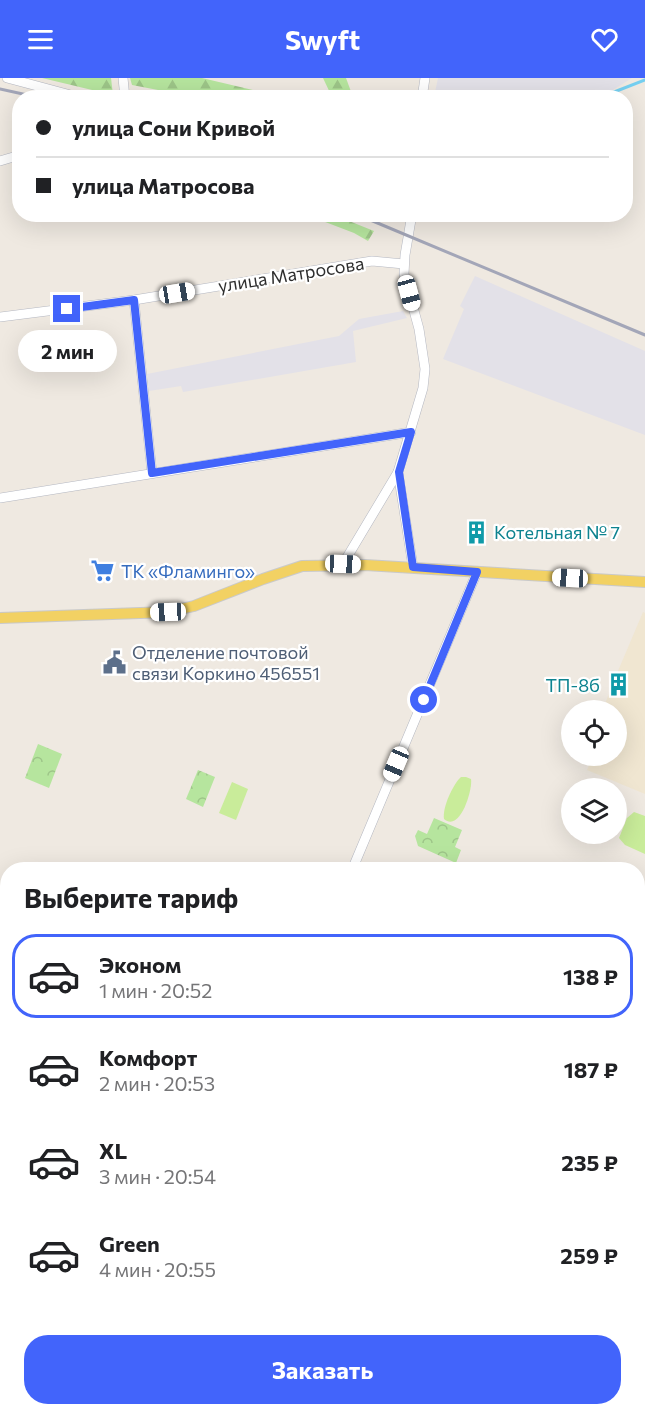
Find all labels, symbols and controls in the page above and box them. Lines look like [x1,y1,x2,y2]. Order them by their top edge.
icon: menu [24,23,57,56]
text: Swyft [285,23,360,56]
icon: heart [588,23,621,56]
text: улица Сони Кривой [72,114,275,141]
text: улица Матросова [72,172,255,199]
street label: улица Матросова [217,252,365,296]
car [396,273,422,313]
car [158,281,196,305]
route end [53,295,80,322]
callout: 2 мин [17,330,116,372]
text: 2 мин [41,339,94,363]
building icon: Котельная № 7 [463,519,489,545]
place label: Котельная № 7 [494,521,620,543]
car [325,554,361,574]
supermarket icon: ТК «Фламинго» [90,558,116,584]
place label: ТК «Фламинго» [121,560,255,582]
car [552,568,588,588]
car [150,602,186,622]
place label: Отделение почтовой связи Коркино 456551 [132,641,320,684]
public building icon: Отделение почтовой связи Коркино 456551 [101,649,127,675]
building icon: ТП-8б [605,672,631,698]
place label: ТП-8б [546,674,600,696]
route start [410,686,437,713]
map controls [561,700,627,844]
button: locate [561,700,627,766]
car [381,744,411,784]
button: layers [561,778,627,844]
text: Выберите тариф [24,881,238,914]
icon: car [27,949,81,1003]
text: Эконом [99,951,181,978]
text: 138 ₽ [563,963,618,990]
text: 1 мин · 20:52 [99,978,212,1002]
icon: car [27,1042,81,1096]
text: Комфорт [99,1044,197,1071]
text: 187 ₽ [564,1056,618,1083]
text: 2 мин · 20:53 [99,1071,215,1095]
icon: car [27,1135,81,1189]
text: XL [99,1137,127,1164]
text: 235 ₽ [561,1149,618,1176]
text: 3 мин · 20:54 [99,1164,216,1188]
icon: car [27,1228,81,1282]
text: Green [99,1230,160,1257]
text: 259 ₽ [560,1242,618,1269]
text: 4 мин · 20:55 [99,1257,216,1281]
button: Заказать [24,1335,621,1404]

